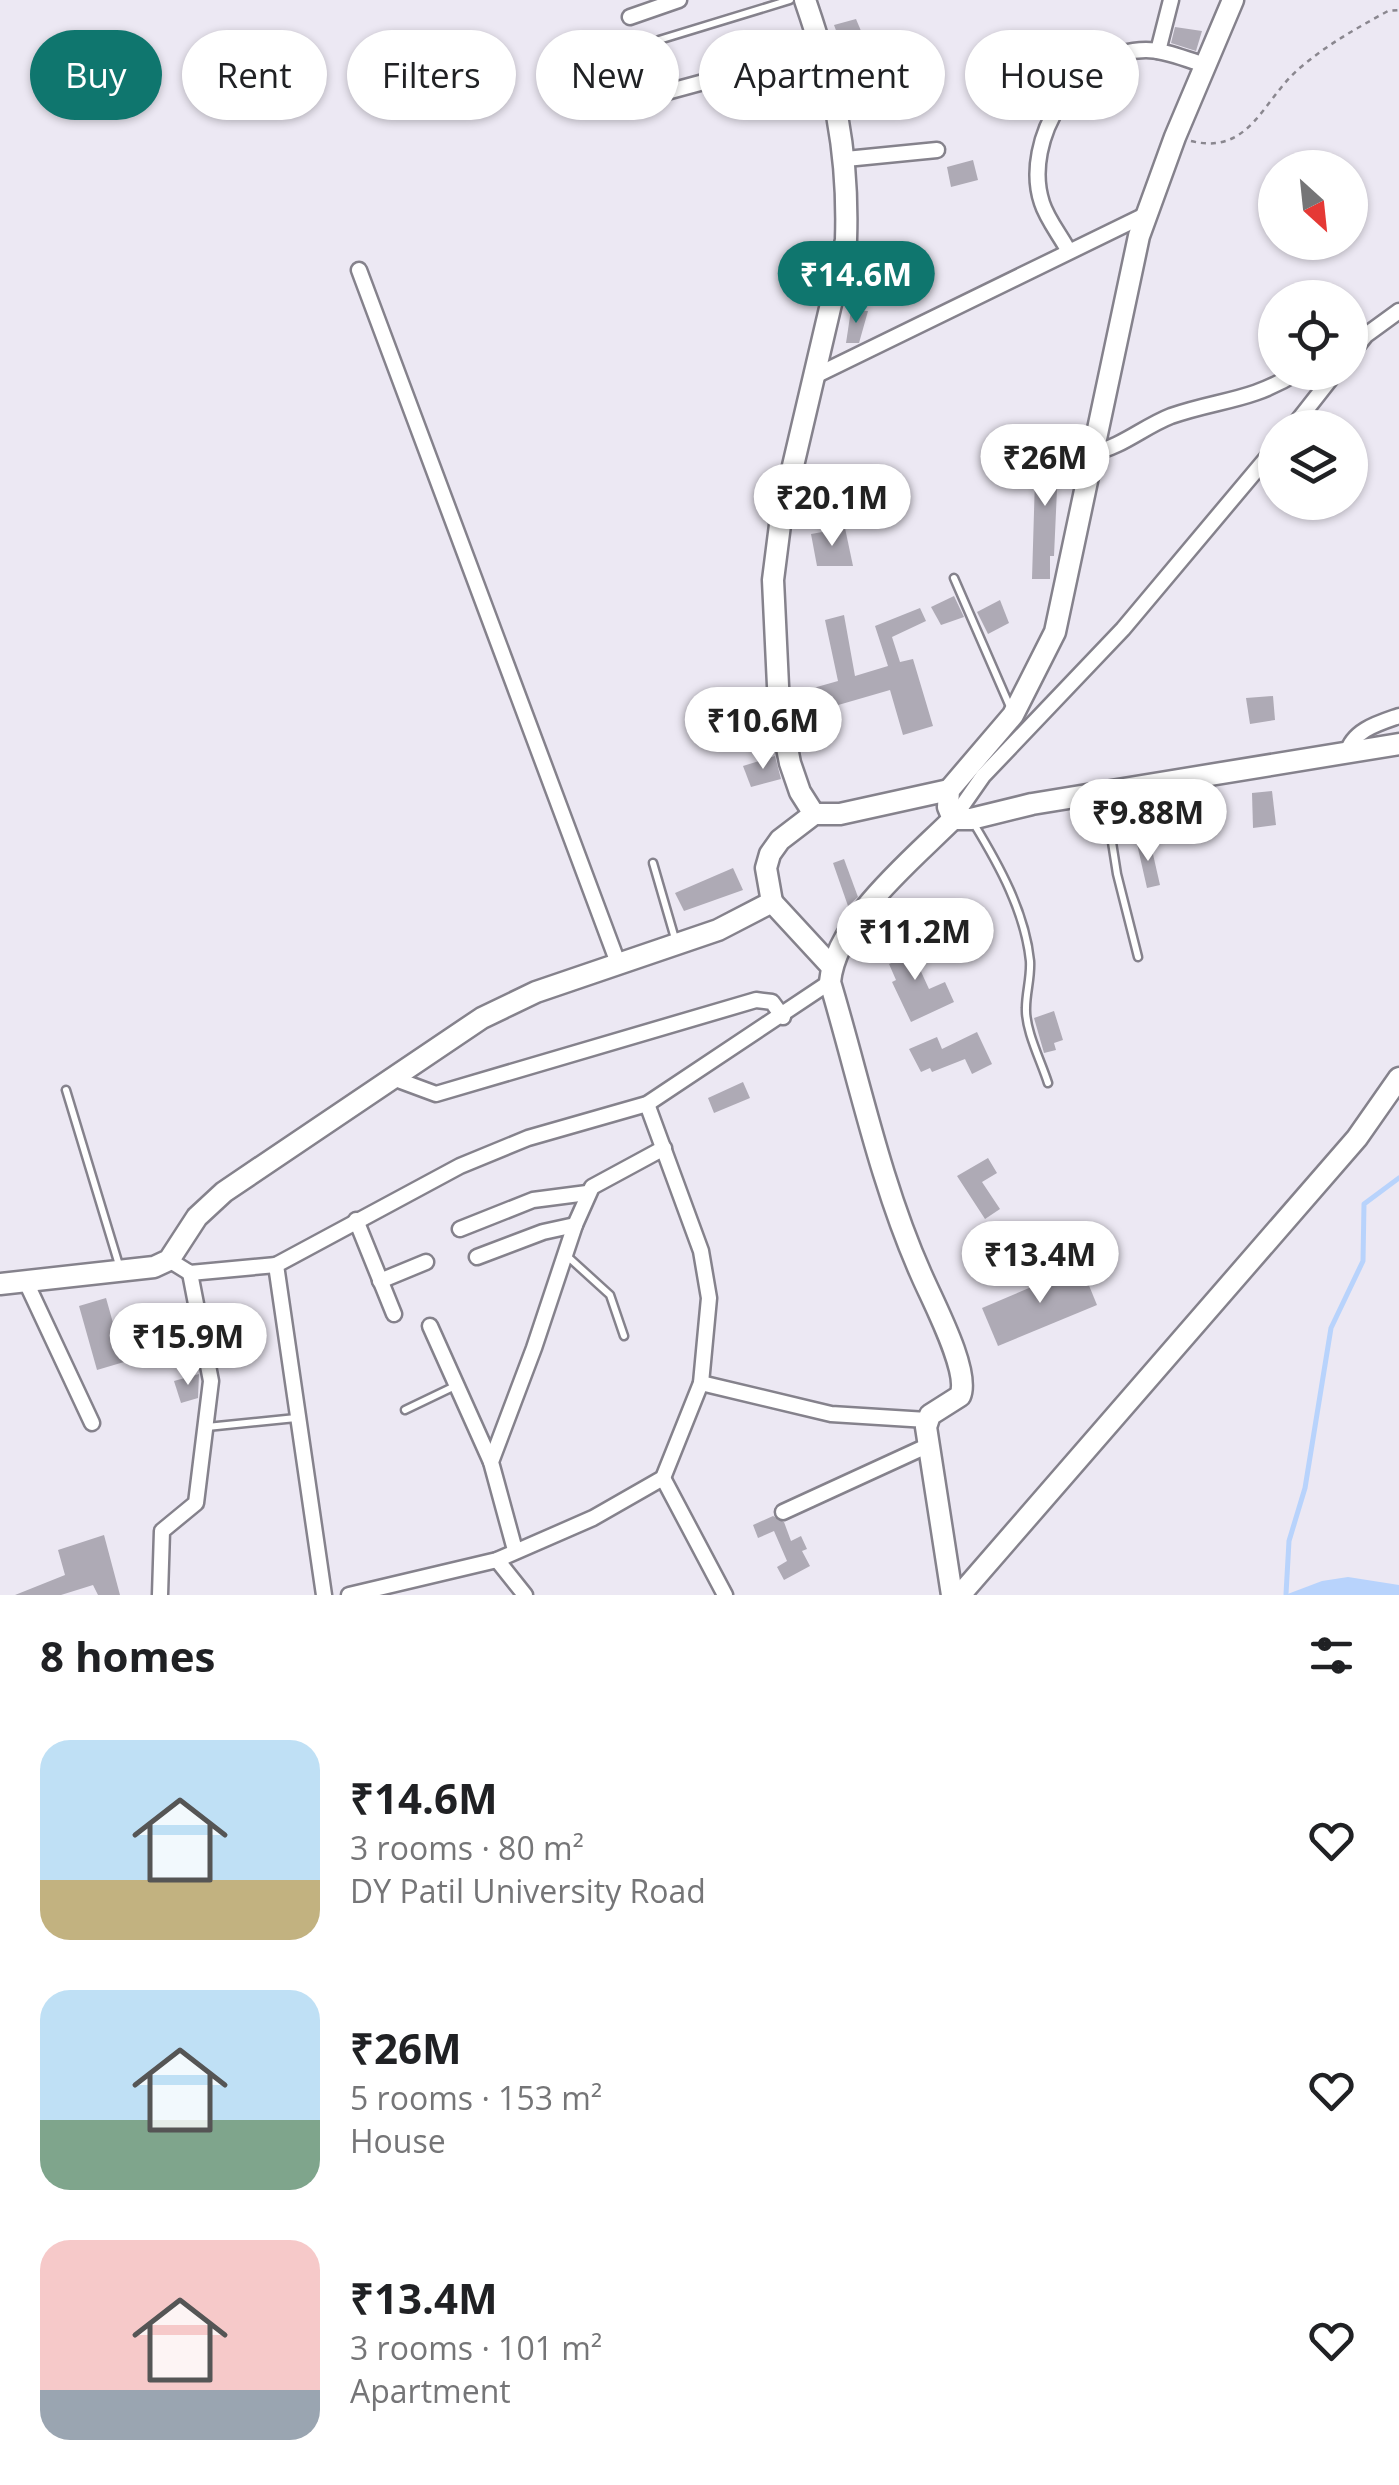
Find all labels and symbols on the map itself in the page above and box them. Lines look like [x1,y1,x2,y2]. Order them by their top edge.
north arrow [1258,150,1368,260]
pin: ₹14.6M [775,241,937,326]
pin: ₹26M [986,424,1104,509]
pin: ₹20.1M [751,464,913,549]
pin: ₹10.6M [682,687,844,772]
pin: ₹9.88M [1067,779,1229,864]
pin: ₹11.2M [834,898,996,983]
pin: ₹13.4M [959,1221,1121,1306]
pin: ₹15.9M [107,1303,269,1388]

